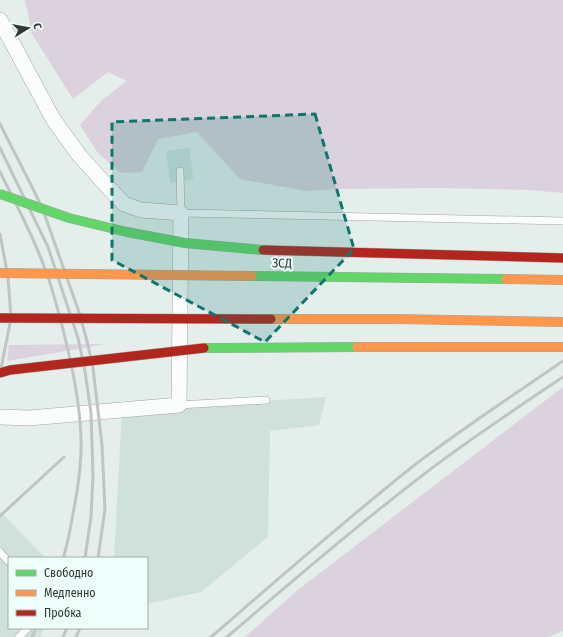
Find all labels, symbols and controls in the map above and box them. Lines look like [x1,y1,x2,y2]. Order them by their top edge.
north arrow [8,8,48,48]
text: С [30,22,44,30]
street label: ЗСД [272,255,292,271]
legend [8,557,148,629]
text: Свободно [44,566,93,580]
text: Медленно [44,586,96,600]
text: Пробка [44,606,82,620]

